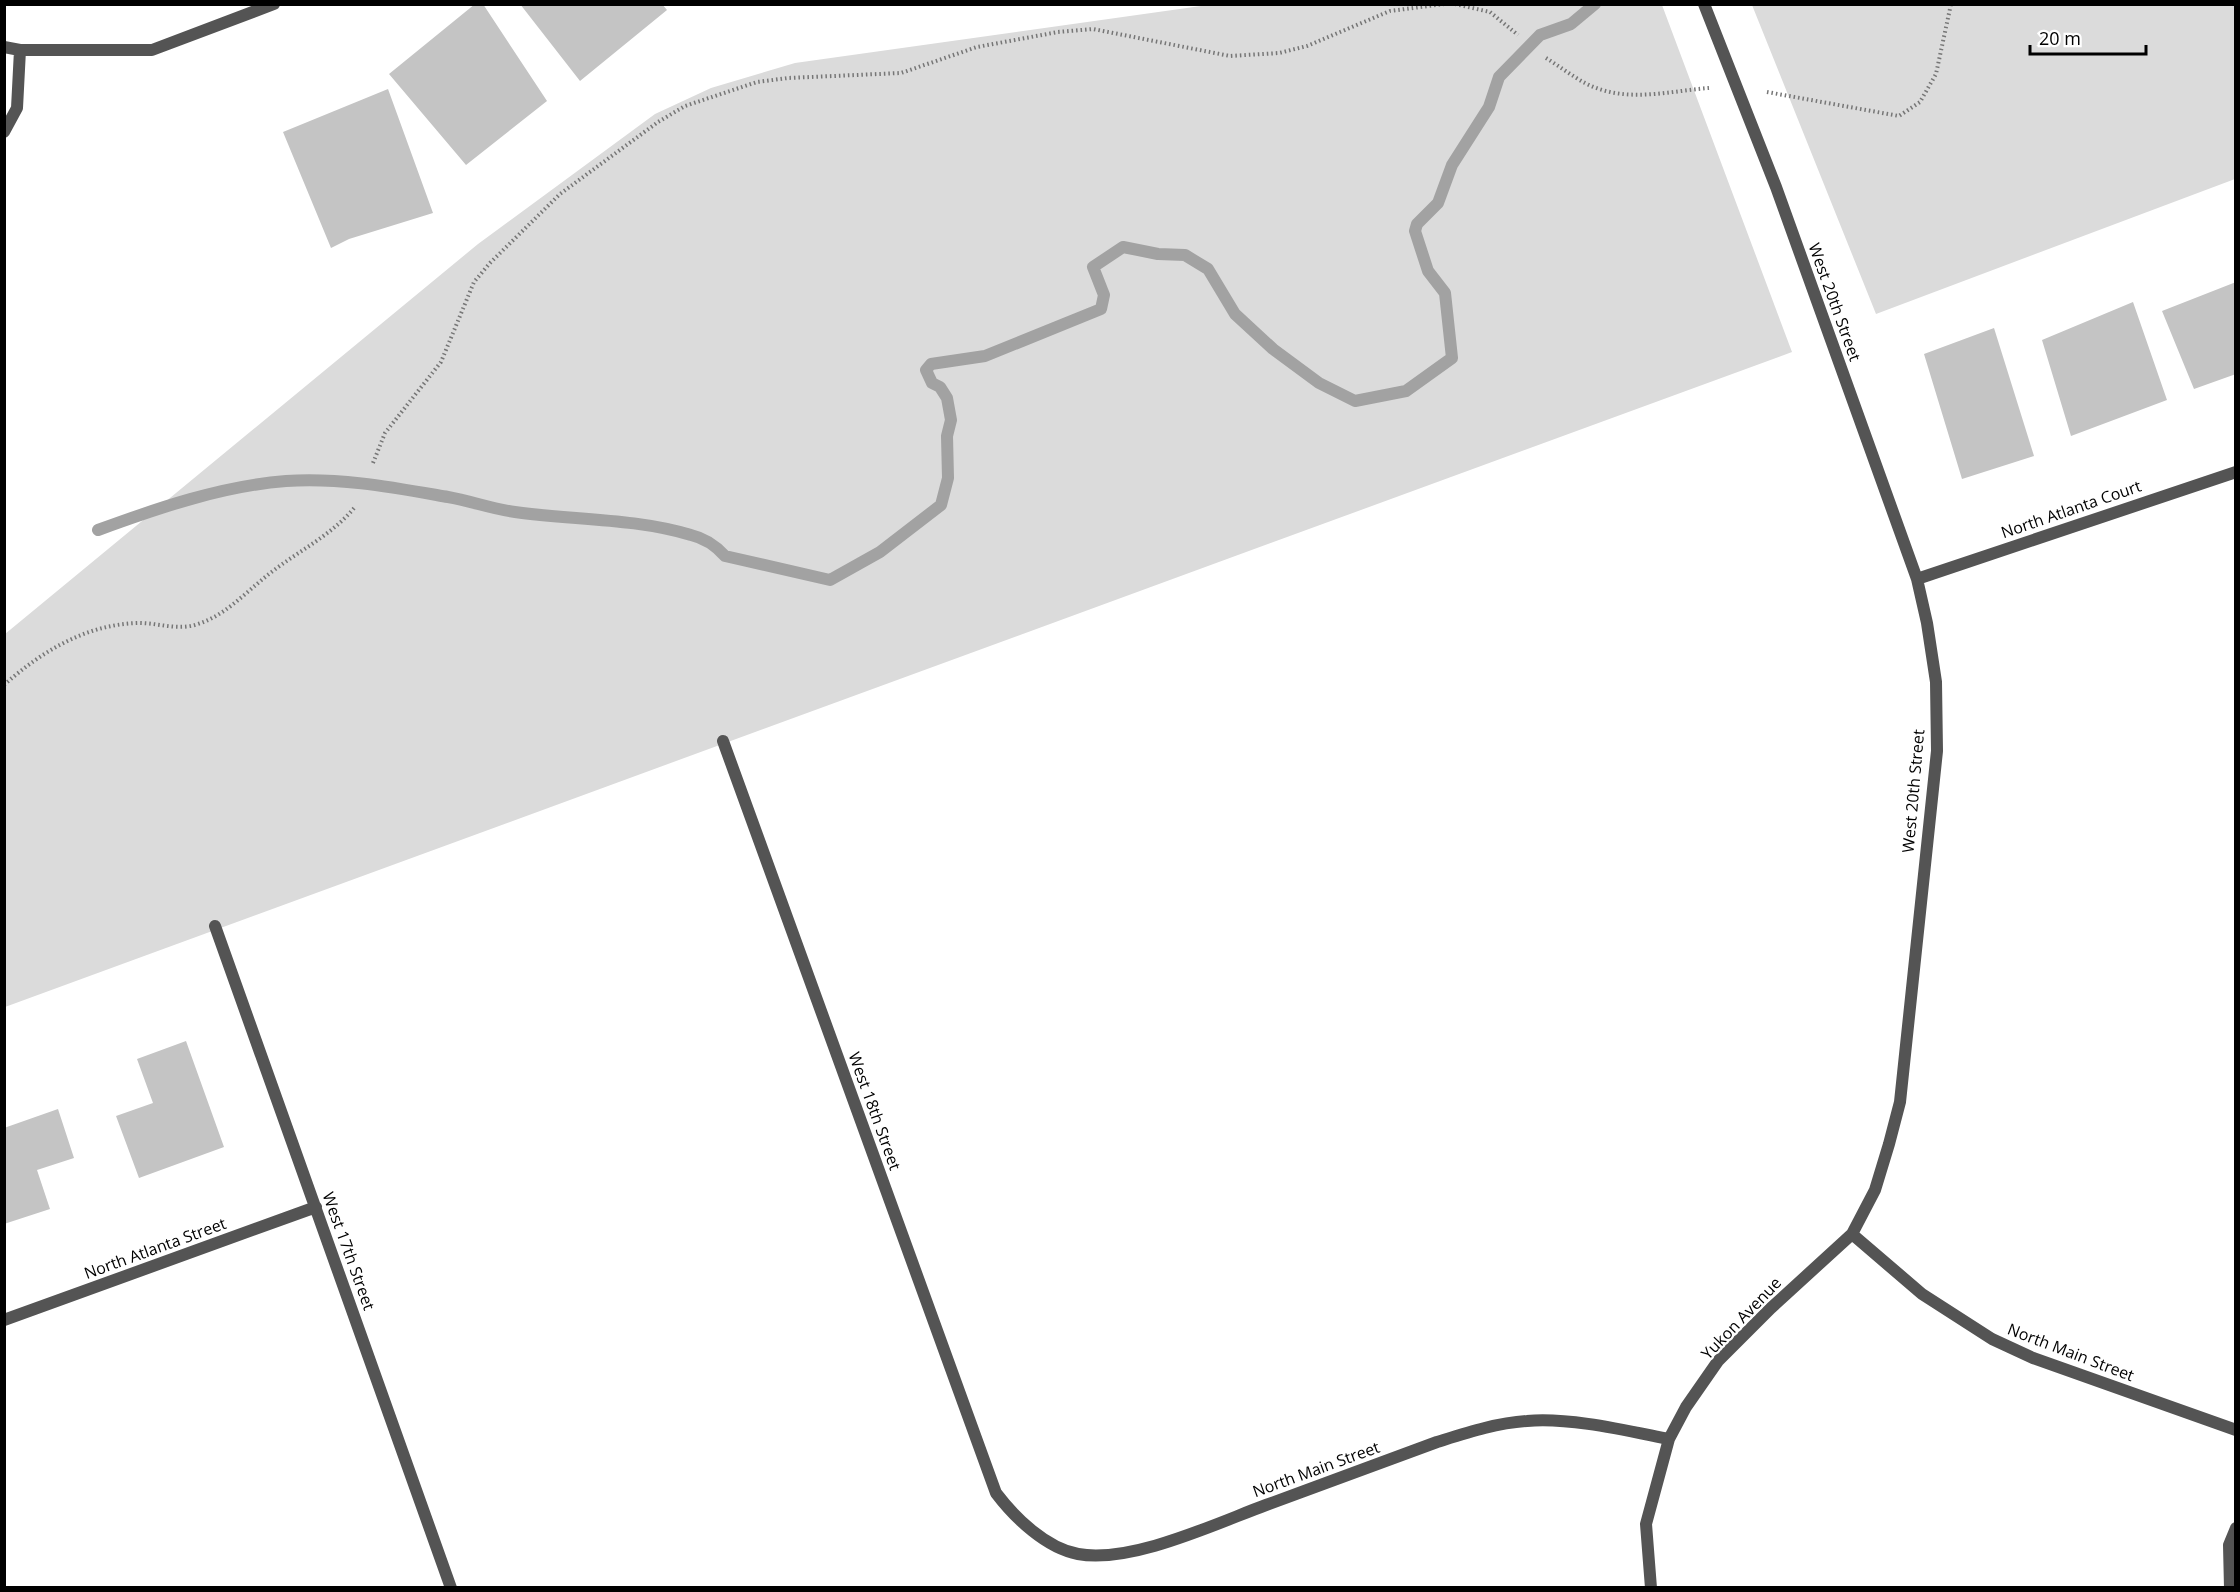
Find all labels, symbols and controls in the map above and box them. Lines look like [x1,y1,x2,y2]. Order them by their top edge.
scale bar [2030,18,2146,56]
text: 20 m [2039,26,2081,50]
street label: West 20th Street [1803,240,1867,364]
street label: North Atlanta Court [1998,475,2144,543]
street label: West 20th Street [1897,728,1929,854]
street label: West 18th Street [843,1049,907,1173]
street label: West 17th Street [317,1189,381,1313]
street label: North Atlanta Street [81,1212,229,1284]
street label: Yukon Avenue [1696,1272,1786,1364]
street label: North Main Street [2005,1318,2138,1386]
street label: North Main Street [1249,1436,1383,1502]

